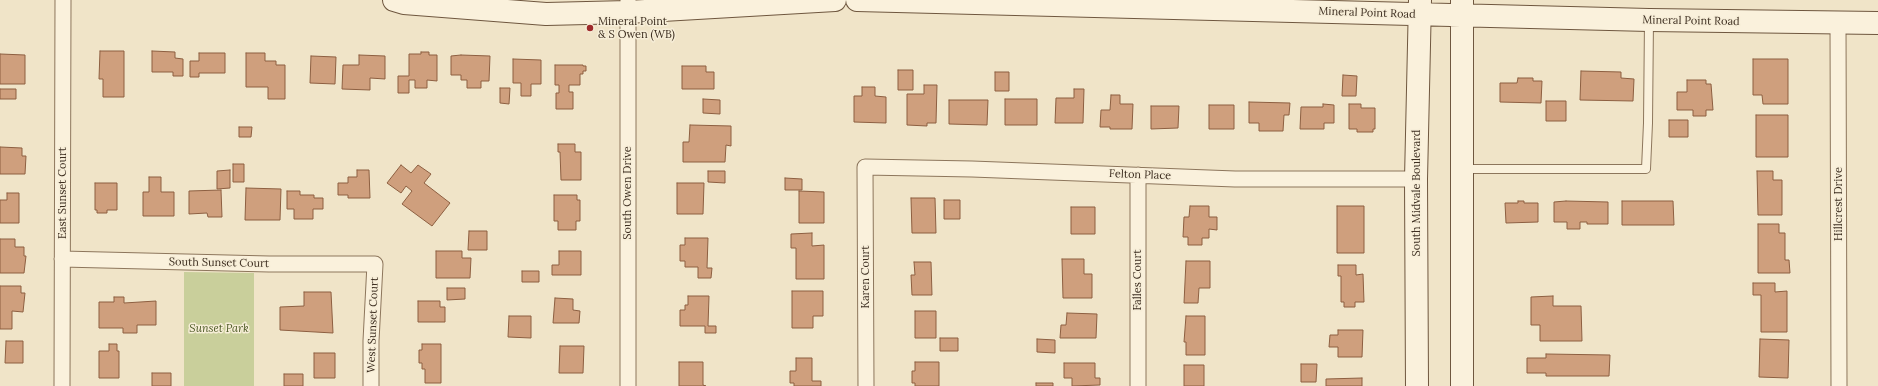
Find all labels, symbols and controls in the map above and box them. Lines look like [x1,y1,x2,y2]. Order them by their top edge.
street label: Mineral Point Road [1318,5,1416,21]
street label: Mineral Point Road [1642,14,1740,28]
place label: Mineral Point & S Owen (WB) [598,15,675,41]
marker: Mineral Point & S Owen (WB) [585,23,595,33]
street label: South Midvale Boulevard [1410,130,1424,256]
street label: South Owen Drive [621,146,635,240]
street label: East Sunset Court [56,147,70,239]
street label: Felton Place [1109,167,1171,183]
street label: Hillcrest Drive [1832,167,1846,241]
street label: Karen Court [859,245,873,309]
street label: Falles Court [1131,250,1145,310]
street label: South Sunset Court [169,256,269,270]
street label: West Sunset Court [365,277,381,373]
park label: Sunset Park [189,322,249,336]

